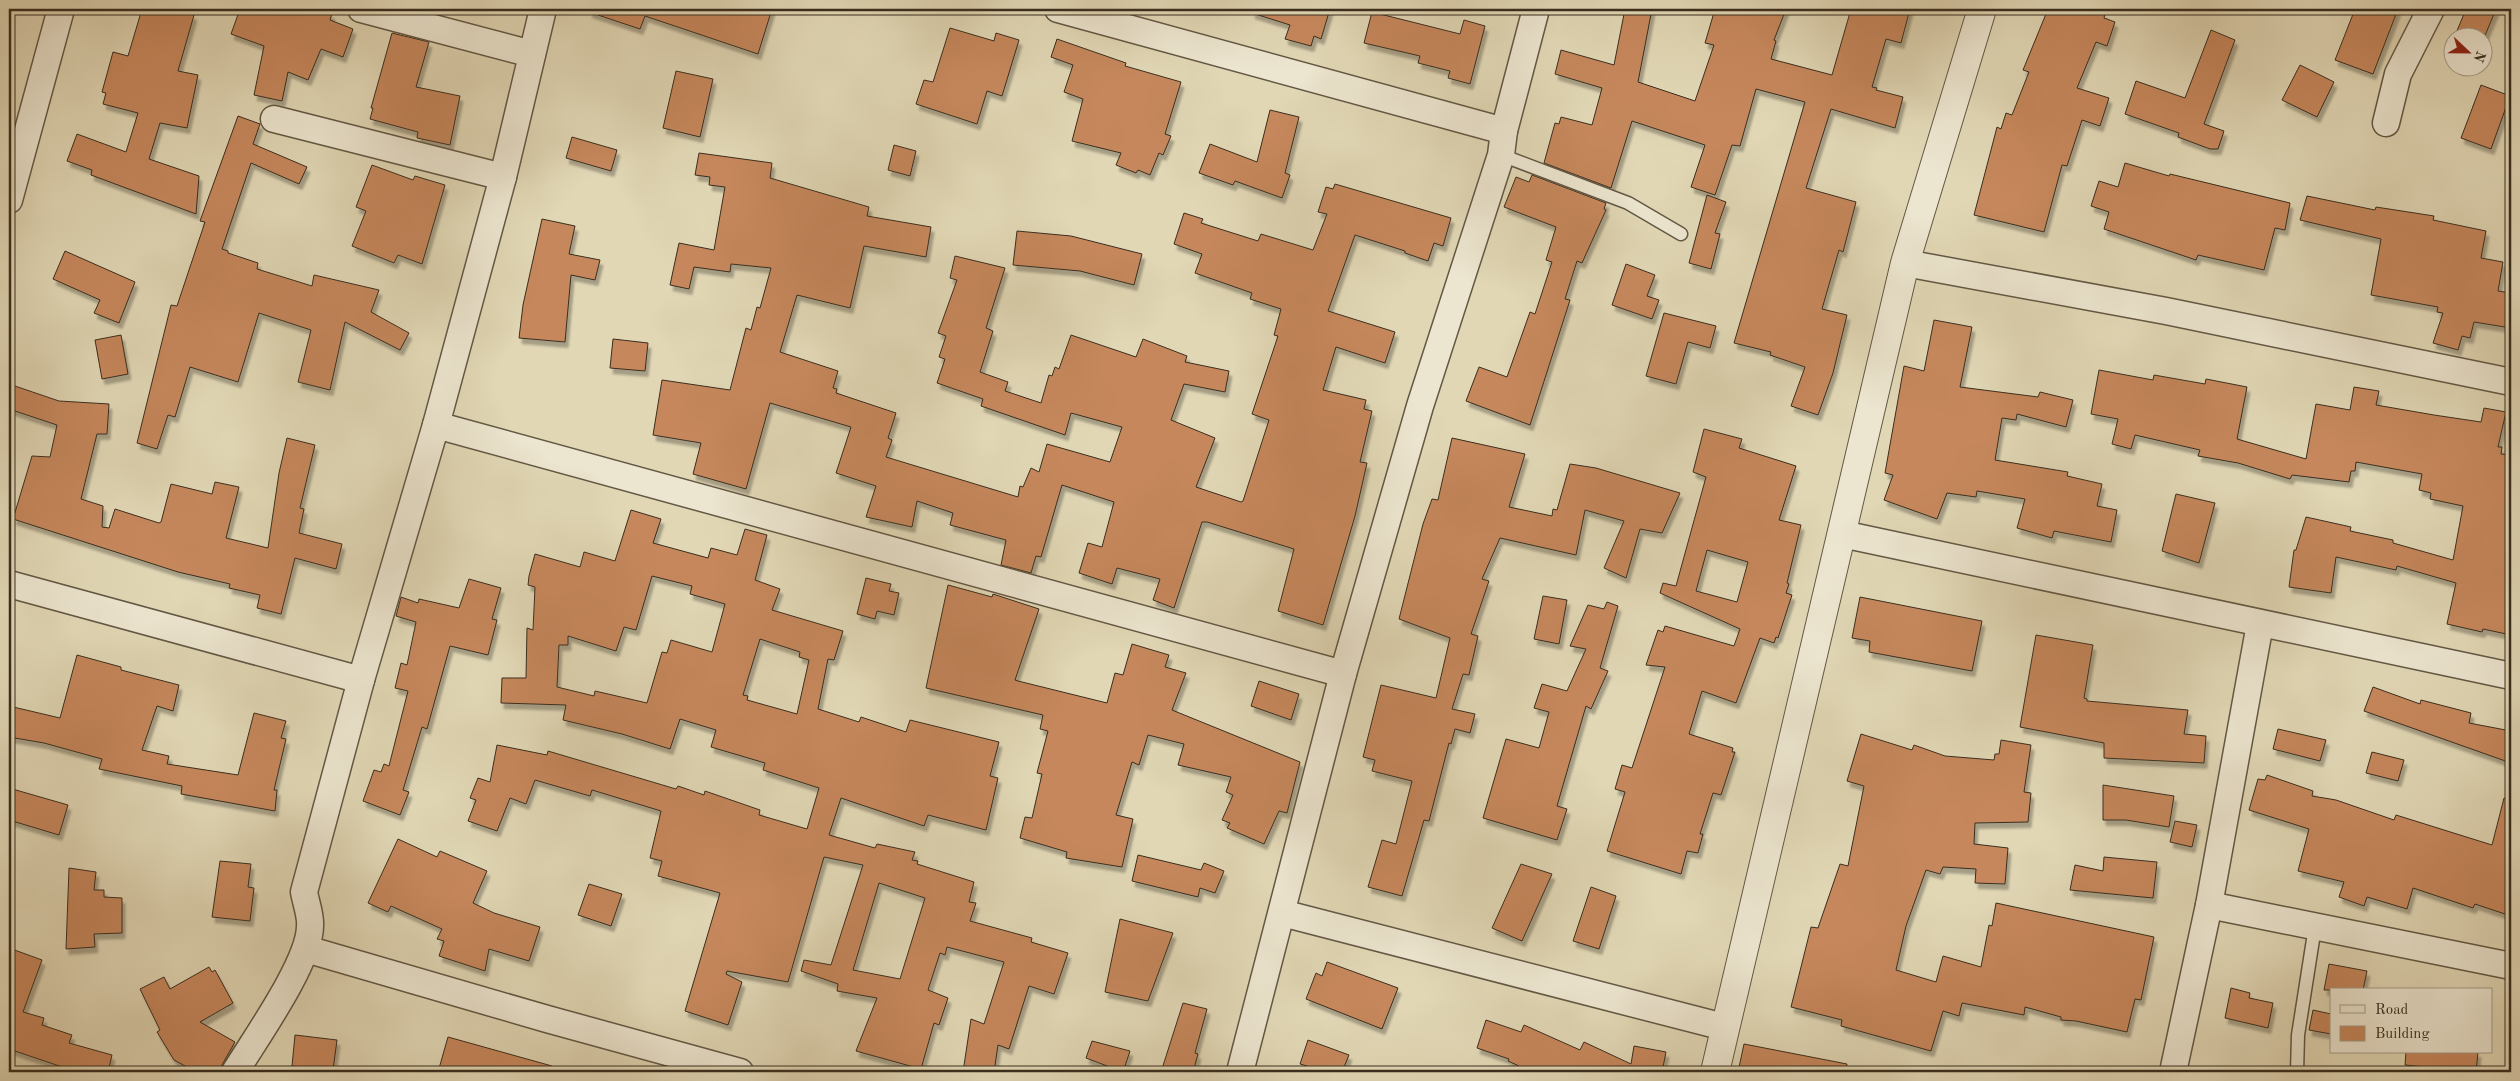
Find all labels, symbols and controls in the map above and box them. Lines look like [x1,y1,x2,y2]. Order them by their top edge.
north arrow [2442,28,2492,78]
text: N [2471,49,2488,64]
legend [2330,988,2492,1054]
text: Road [2375,1003,2409,1018]
text: Building [2375,1027,2430,1042]

